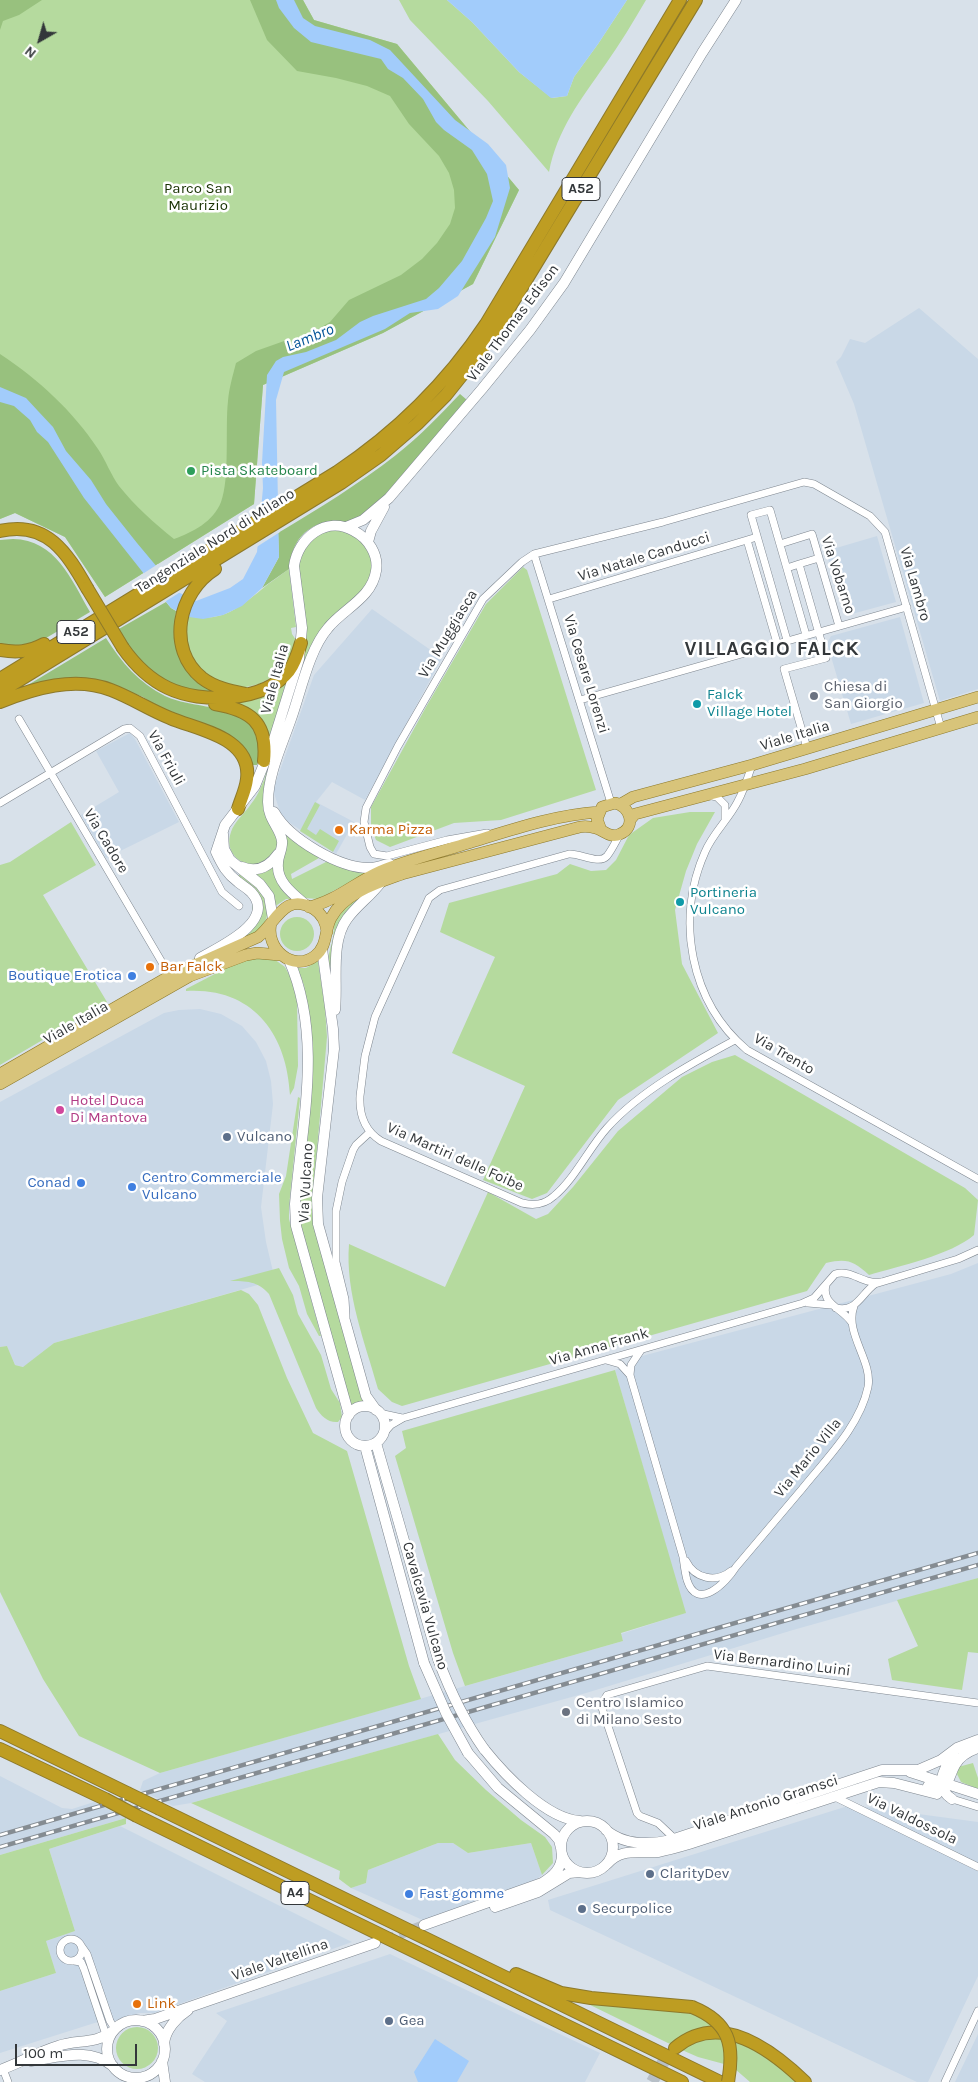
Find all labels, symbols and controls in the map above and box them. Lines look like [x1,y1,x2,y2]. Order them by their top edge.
north arrow [15,15,65,65]
text: N [21,42,40,62]
road number: A52 [562,178,600,200]
park label: Parco San Maurizio [164,180,232,215]
street label: Viale Thomas Edison [463,261,563,385]
water label: Lambro [283,320,337,356]
place label: Pista Skateboard [201,462,318,480]
marker: Pista Skateboard [185,465,197,477]
street label: Tangenziale Nord di Milano [132,485,298,597]
street label: Via Natale Canducci [576,528,712,586]
street label: Via Vobarno [817,534,859,616]
street label: Via Lambro [896,545,934,623]
street label: Via Muggiasca [415,586,481,682]
street label: Via Cesare Lorenzi [559,612,613,736]
road number: A52 [57,620,95,644]
district label: VILLAGGIO FALCK [683,637,861,661]
street label: Viale Italia [257,642,293,716]
place label: Chiesa di San Giorgio [824,678,903,713]
place label: Falck Village Hotel [707,686,792,721]
marker: Chiesa di San Giorgio [808,690,820,702]
marker: Falck Village Hotel [691,698,703,710]
street label: Viale Italia [758,717,832,755]
street label: Via Friuli [144,727,188,789]
street label: Via Cadore [80,805,132,877]
place label: Karma Pizza [349,821,433,839]
marker: Karma Pizza [333,824,345,836]
place label: Portineria Vulcano [690,884,757,919]
marker: Portineria Vulcano [674,896,686,908]
place label: Bar Falck [160,958,223,976]
marker: Bar Falck [144,961,156,973]
place label: Boutique Erotica [8,967,122,985]
marker: Boutique Erotica [126,970,138,982]
street label: Viale Italia [40,997,112,1049]
street label: Via Trento [750,1029,818,1079]
place label: Hotel Duca Di Mantova [70,1092,148,1127]
marker: Hotel Duca Di Mantova [54,1104,66,1116]
street label: Via Martiri delle Foibe [384,1119,526,1195]
place label: Vulcano [237,1128,292,1146]
marker: Vulcano [221,1131,233,1143]
street label: Via Vulcano [295,1143,317,1223]
place label: Centro Commerciale Vulcano [142,1169,282,1204]
place label: Conad [27,1174,71,1192]
marker: Conad [75,1177,87,1189]
marker: Centro Commerciale Vulcano [126,1181,138,1193]
street label: Via Anna Frank [547,1324,651,1370]
street label: Via Mario Villa [771,1415,845,1501]
street label: Cavalcavia Vulcano [398,1540,452,1672]
street label: Via Bernardino Luini [712,1646,852,1680]
place label: Centro Islamico di Milano Sesto [576,1694,684,1729]
marker: Centro Islamico di Milano Sesto [560,1706,572,1718]
street label: Viale Antonio Gramsci [691,1771,841,1835]
street label: Via Valdossola [864,1789,960,1849]
place label: ClarityDev [660,1865,729,1883]
marker: ClarityDev [644,1868,656,1880]
road number: A4 [281,1882,309,1905]
place label: Fast gomme [419,1885,504,1903]
marker: Fast gomme [403,1888,415,1900]
place label: Securpolice [592,1900,672,1918]
marker: Securpolice [576,1903,588,1915]
street label: Viale Valtellina [230,1935,330,1985]
place label: Link [147,1995,176,2013]
marker: Link [131,1998,143,2010]
place label: Gea [399,2012,425,2030]
marker: Gea [383,2015,395,2027]
scale bar [18,2034,140,2066]
text: 100 m [23,2044,63,2062]

